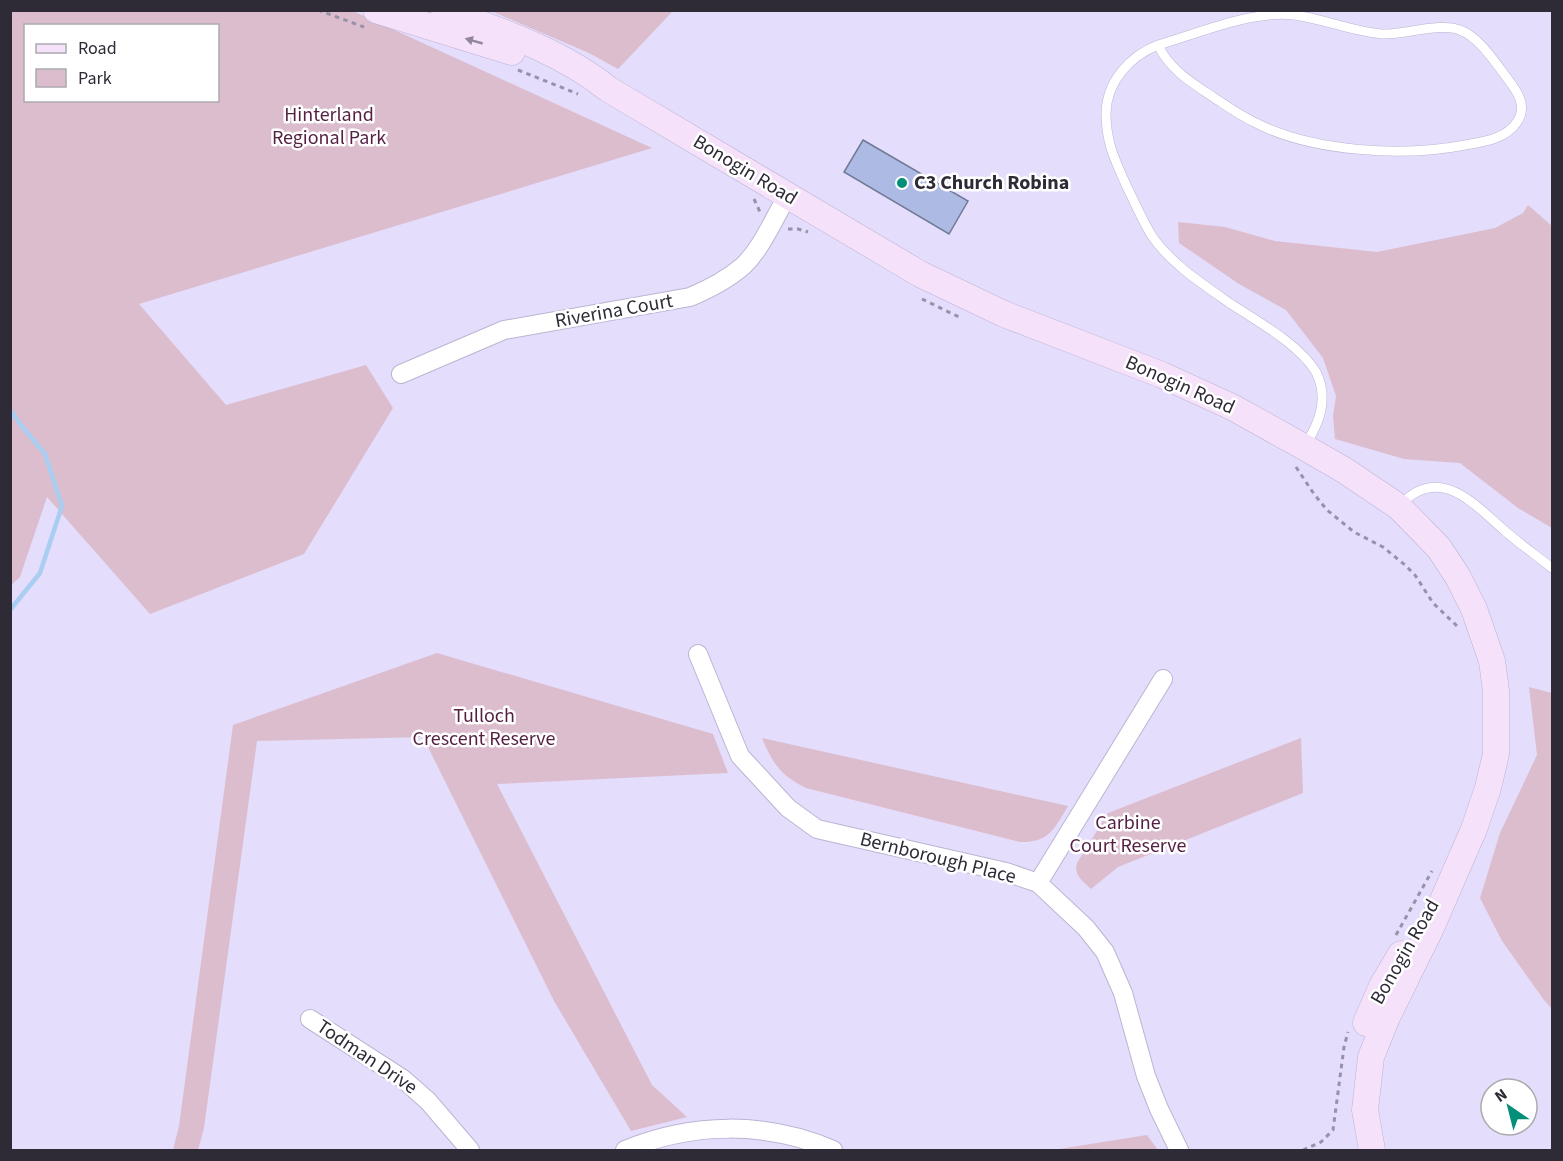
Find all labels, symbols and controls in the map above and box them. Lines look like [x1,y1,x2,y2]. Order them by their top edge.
legend [24,24,219,102]
text: Road [78,36,117,61]
one-way arrow [465,36,483,45]
text: Park [78,66,112,91]
park label: Hinterland Regional Park [272,101,386,152]
street label: Bonogin Road [688,128,802,212]
place label: C3 Church Robina [914,169,1069,197]
marker: C3 Church Robina [895,176,909,190]
street label: Riverina Court [553,287,675,335]
street label: Bonogin Road [1121,348,1239,422]
park label: Tulloch Crescent Reserve [413,702,555,753]
park label: Carbine Court Reserve [1070,809,1187,860]
street label: Bernborough Place [857,825,1019,891]
street label: Bonogin Road [1364,894,1446,1010]
street label: Todman Drive [311,1013,423,1101]
north arrow [1479,1077,1539,1137]
text: N [1490,1083,1512,1108]

